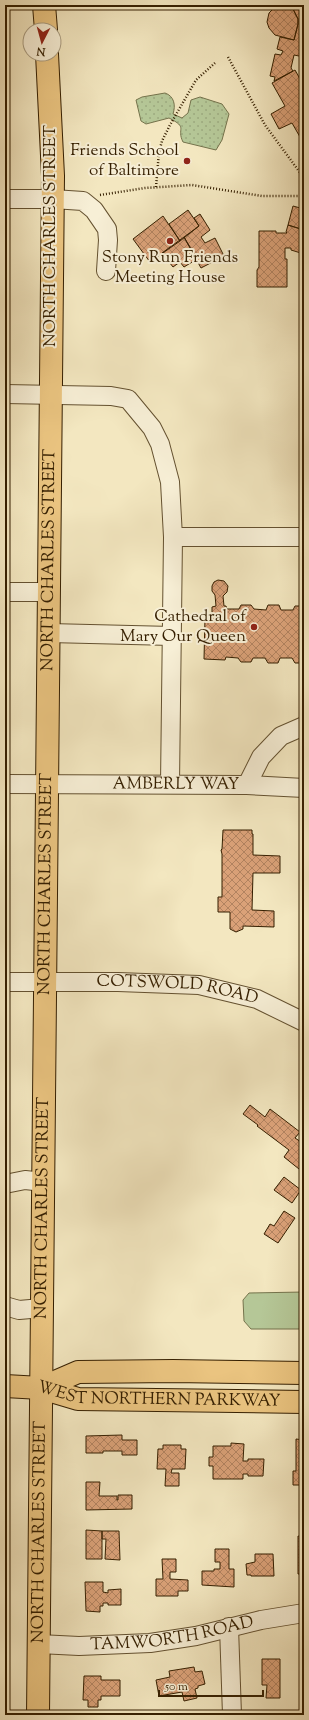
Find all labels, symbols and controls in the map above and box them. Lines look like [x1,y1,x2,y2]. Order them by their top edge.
north arrow [22,22,62,62]
text: N [36,43,47,59]
street label: NORTH CHARLES STREET [39,125,63,347]
place label: Friends School of Baltimore [70,139,179,183]
marker: Friends School of Baltimore [182,156,192,166]
marker: Stony Run Friends Meeting House [165,236,175,246]
place label: Stony Run Friends Meeting House [102,246,239,290]
street label: NORTH CHARLES STREET [36,449,62,671]
place label: Cathedral of Mary Our Queen [120,605,247,649]
marker: Cathedral of Mary Our Queen [249,622,259,632]
street label: AMBERLY WAY [113,772,239,797]
street label: NORTH CHARLES STREET [33,773,59,995]
street label: COTSWOLD ROAD [96,970,261,1011]
street label: NORTH CHARLES STREET [30,1097,56,1319]
street label: WEST NORTHERN PARKWAY [34,1376,281,1414]
street label: NORTH CHARLES STREET [27,1421,53,1643]
street label: TAMWORTH ROAD [90,1610,256,1658]
scale bar [159,1672,263,1698]
text: 50 m [164,1678,188,1696]

